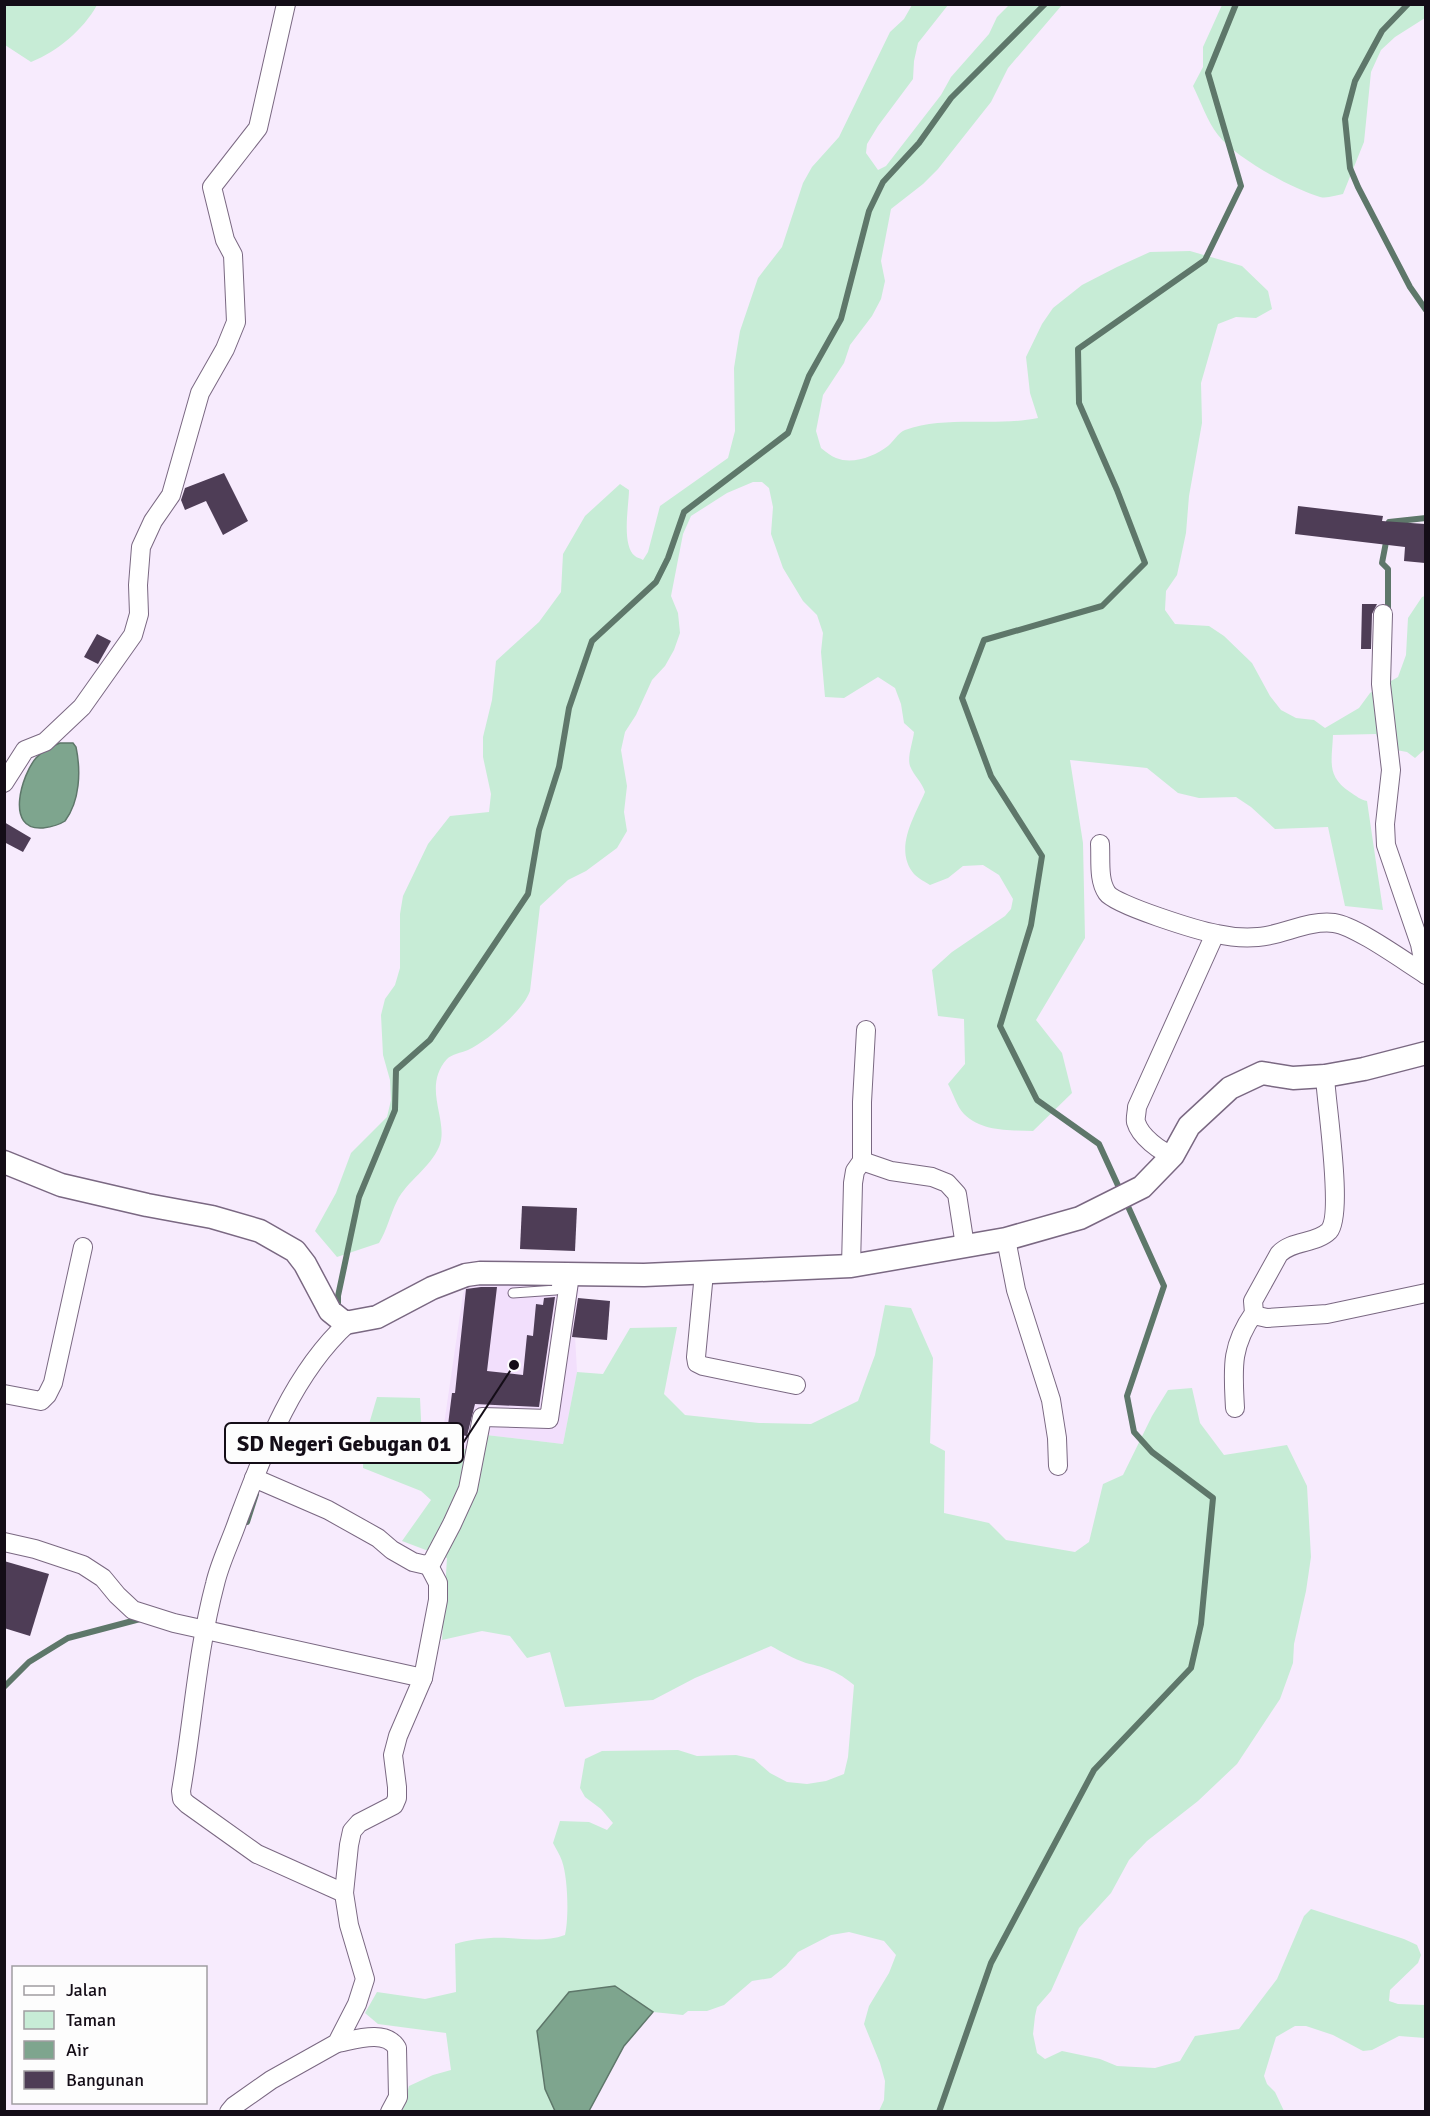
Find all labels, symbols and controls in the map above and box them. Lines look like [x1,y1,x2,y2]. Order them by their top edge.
callout: SD Negeri Gebugan 01 [225,1423,463,1463]
text: SD Negeri Gebugan 01 [237,1430,451,1457]
legend [12,1966,207,2104]
text: Jalan [66,1979,107,2001]
text: Taman [66,2009,116,2031]
text: Air [66,2039,89,2061]
text: Bangunan [66,2069,144,2091]

